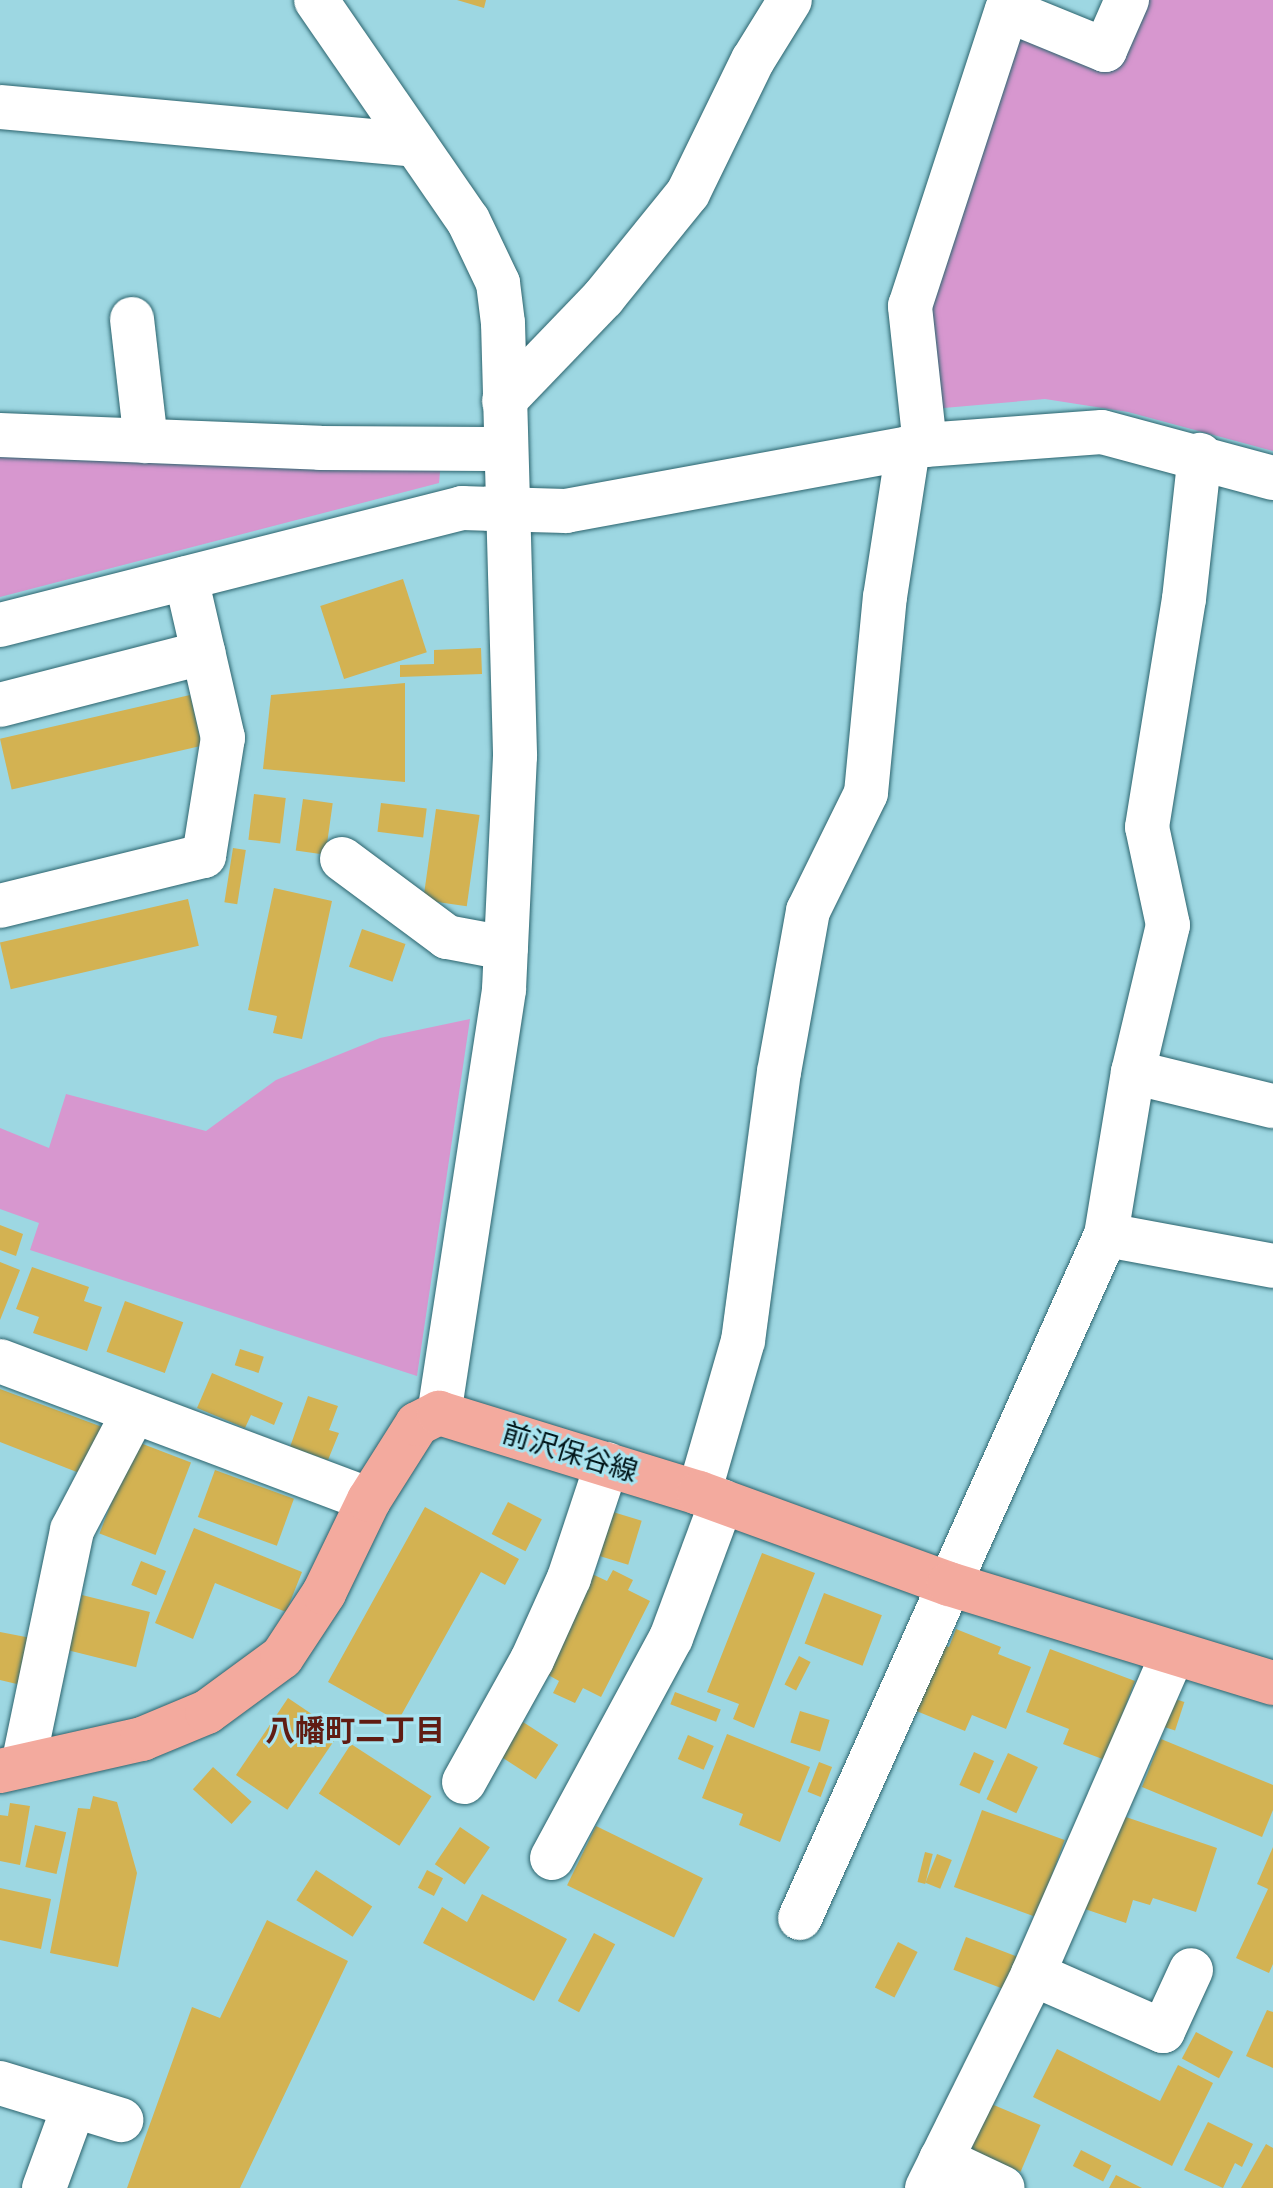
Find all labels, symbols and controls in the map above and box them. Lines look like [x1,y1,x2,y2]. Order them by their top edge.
street label: 前沢保谷線 [498,1416,642,1490]
district label: 八幡町二丁目 [265,1713,445,1749]

